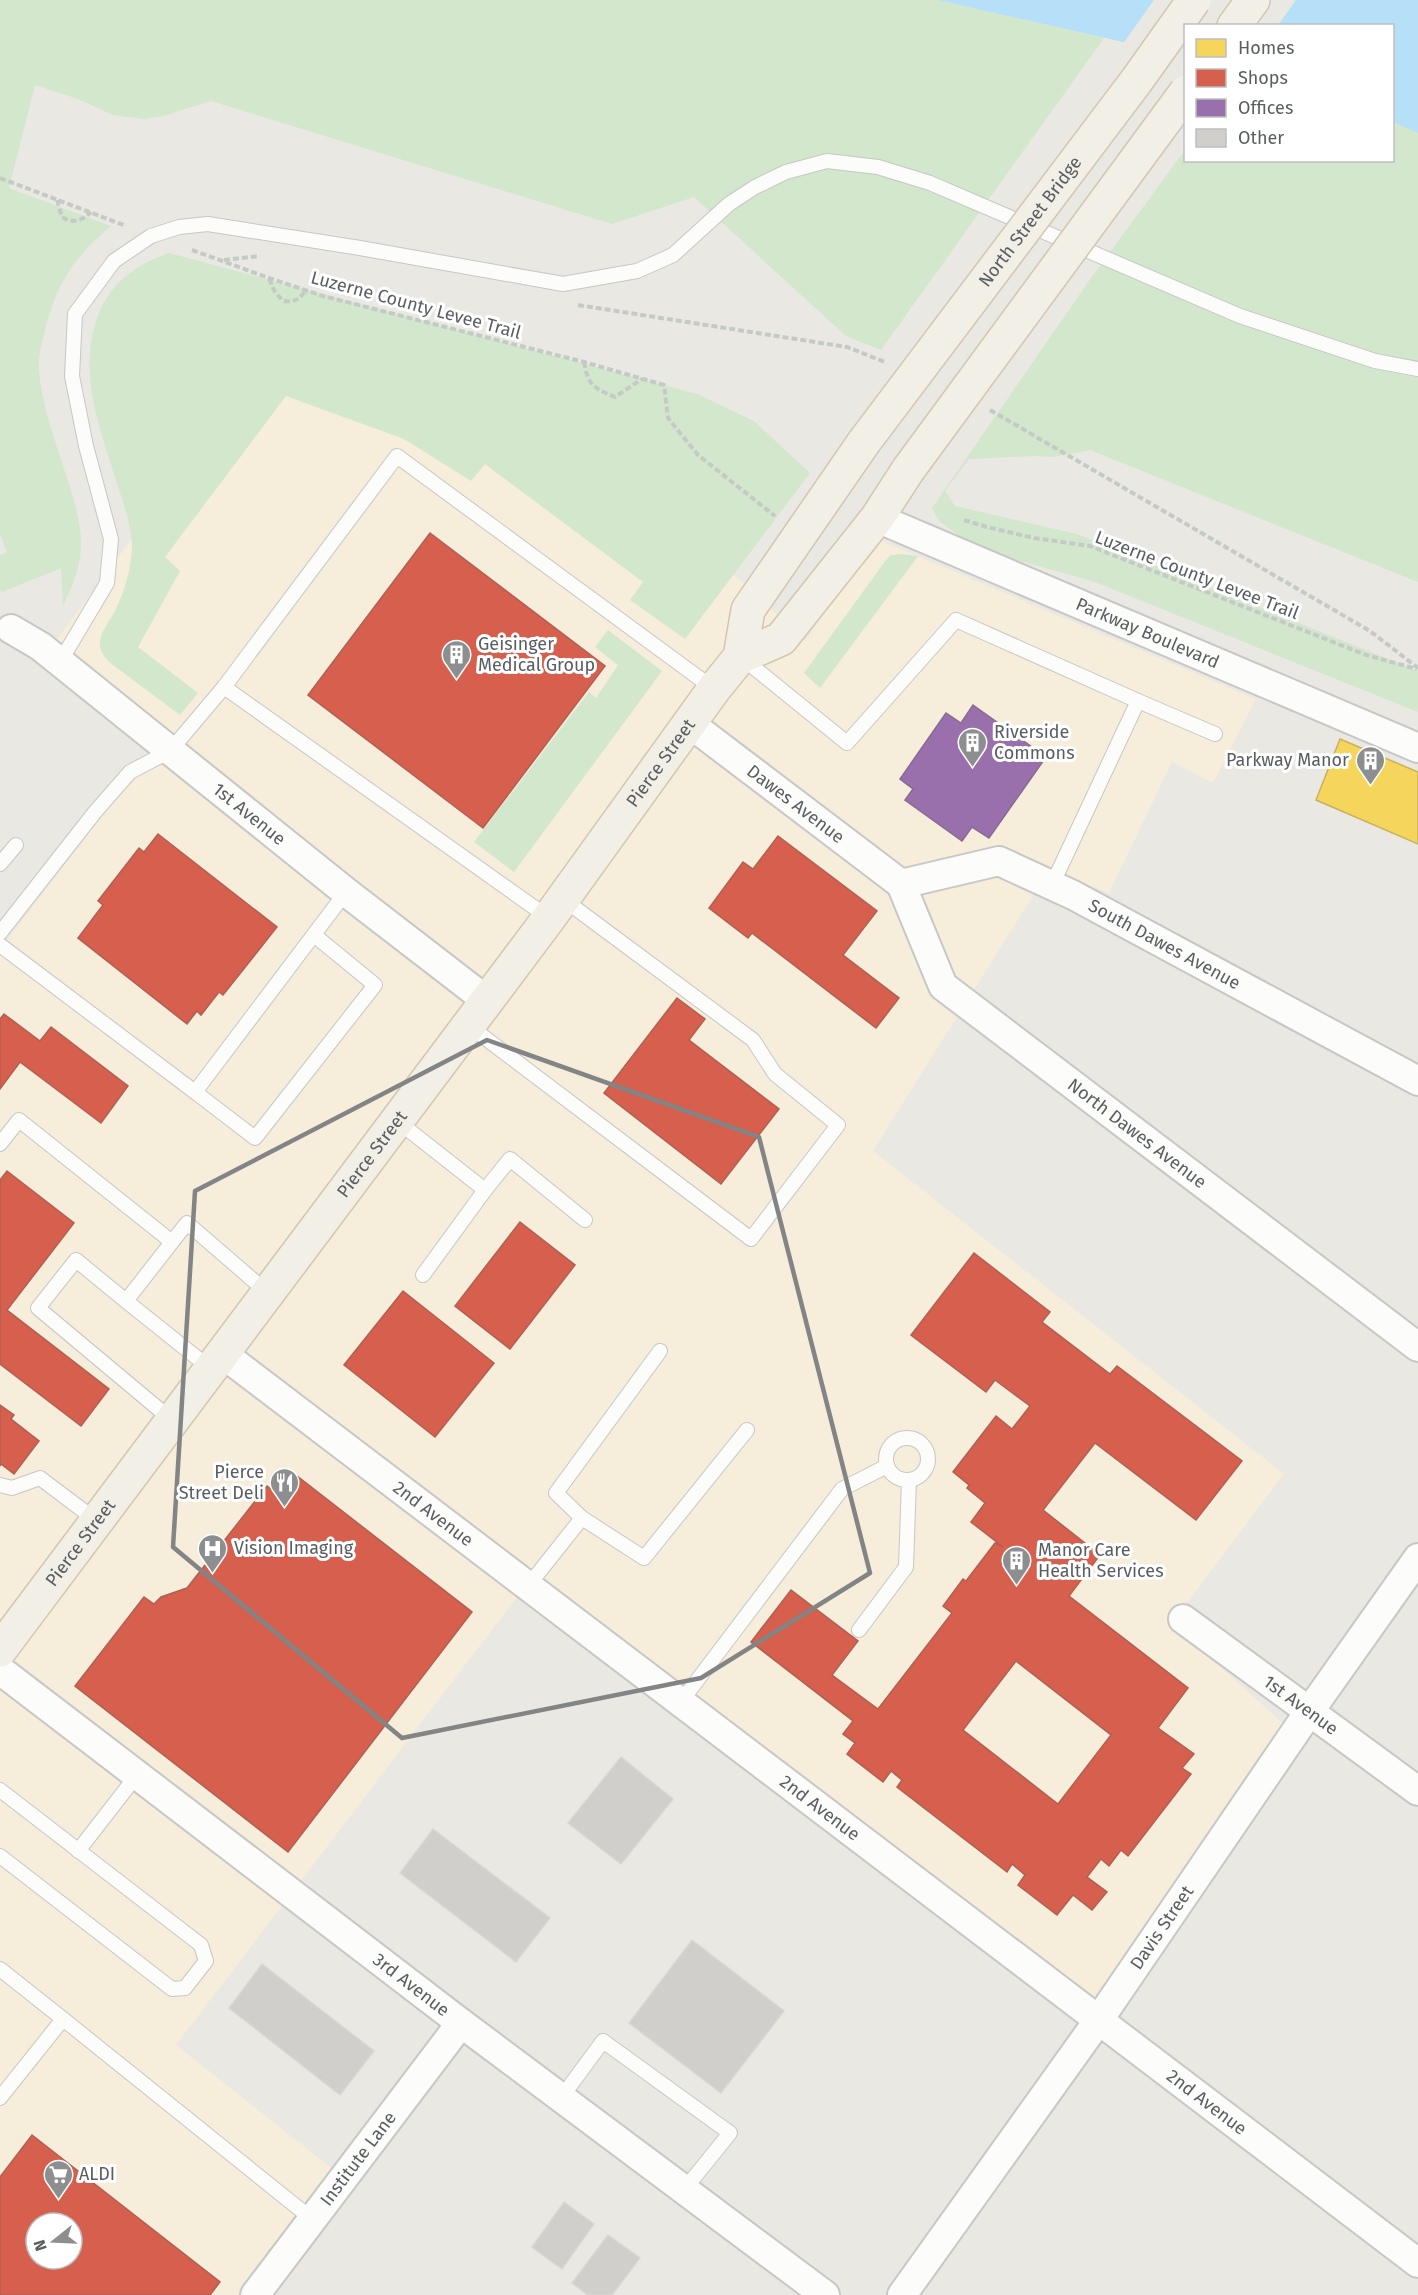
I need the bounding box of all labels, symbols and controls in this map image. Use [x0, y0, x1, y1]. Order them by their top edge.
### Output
legend [1184, 24, 1394, 162]
text: Homes [1238, 37, 1294, 59]
text: Shops [1238, 67, 1288, 89]
text: Offices [1238, 97, 1293, 119]
text: Other [1238, 127, 1284, 149]
street label: North Street Bridge [974, 152, 1087, 291]
street label: Luzerne County Levee Trail [308, 266, 524, 344]
street label: Luzerne County Levee Trail [1092, 526, 1302, 624]
street label: Parkway Boulevard [1073, 593, 1223, 673]
place label: Geisinger Medical Group [478, 633, 595, 676]
building icon: Geisinger Medical Group [441, 638, 473, 680]
street label: Pierce Street [621, 714, 700, 811]
place label: Riverside Commons [994, 721, 1075, 764]
building icon: Riverside Commons [957, 726, 989, 768]
building icon: Parkway Manor [1354, 744, 1386, 786]
place label: Parkway Manor [1226, 749, 1349, 771]
street label: Dawes Avenue [743, 760, 849, 848]
street label: 1st Avenue [208, 778, 290, 850]
street label: South Dawes Avenue [1085, 894, 1244, 994]
street label: North Dawes Avenue [1063, 1074, 1211, 1193]
street label: Pierce Street [332, 1106, 412, 1202]
place label: Pierce Street Deli [179, 1461, 264, 1504]
restaurant icon: Pierce Street Deli [269, 1466, 301, 1508]
street label: 2nd Avenue [389, 1476, 478, 1551]
street label: Pierce Street [41, 1494, 121, 1591]
hospital icon: Vision Imaging [197, 1532, 229, 1574]
place label: Vision Imaging [234, 1537, 354, 1559]
place label: Manor Care Health Services [1038, 1539, 1164, 1582]
building icon: Manor Care Health Services [1001, 1544, 1033, 1586]
street label: 1st Avenue [1259, 1671, 1343, 1740]
street label: 2nd Avenue [776, 1771, 864, 1846]
street label: Davis Street [1125, 1881, 1198, 1974]
street label: 3rd Avenue [369, 1949, 454, 2021]
street label: 2nd Avenue [1162, 2065, 1251, 2140]
street label: Institute Lane [315, 2107, 401, 2210]
supermarket icon: ALDI [42, 2158, 74, 2200]
place label: ALDI [79, 2163, 115, 2185]
north arrow [24, 2211, 84, 2271]
text: N [30, 2238, 51, 2253]

